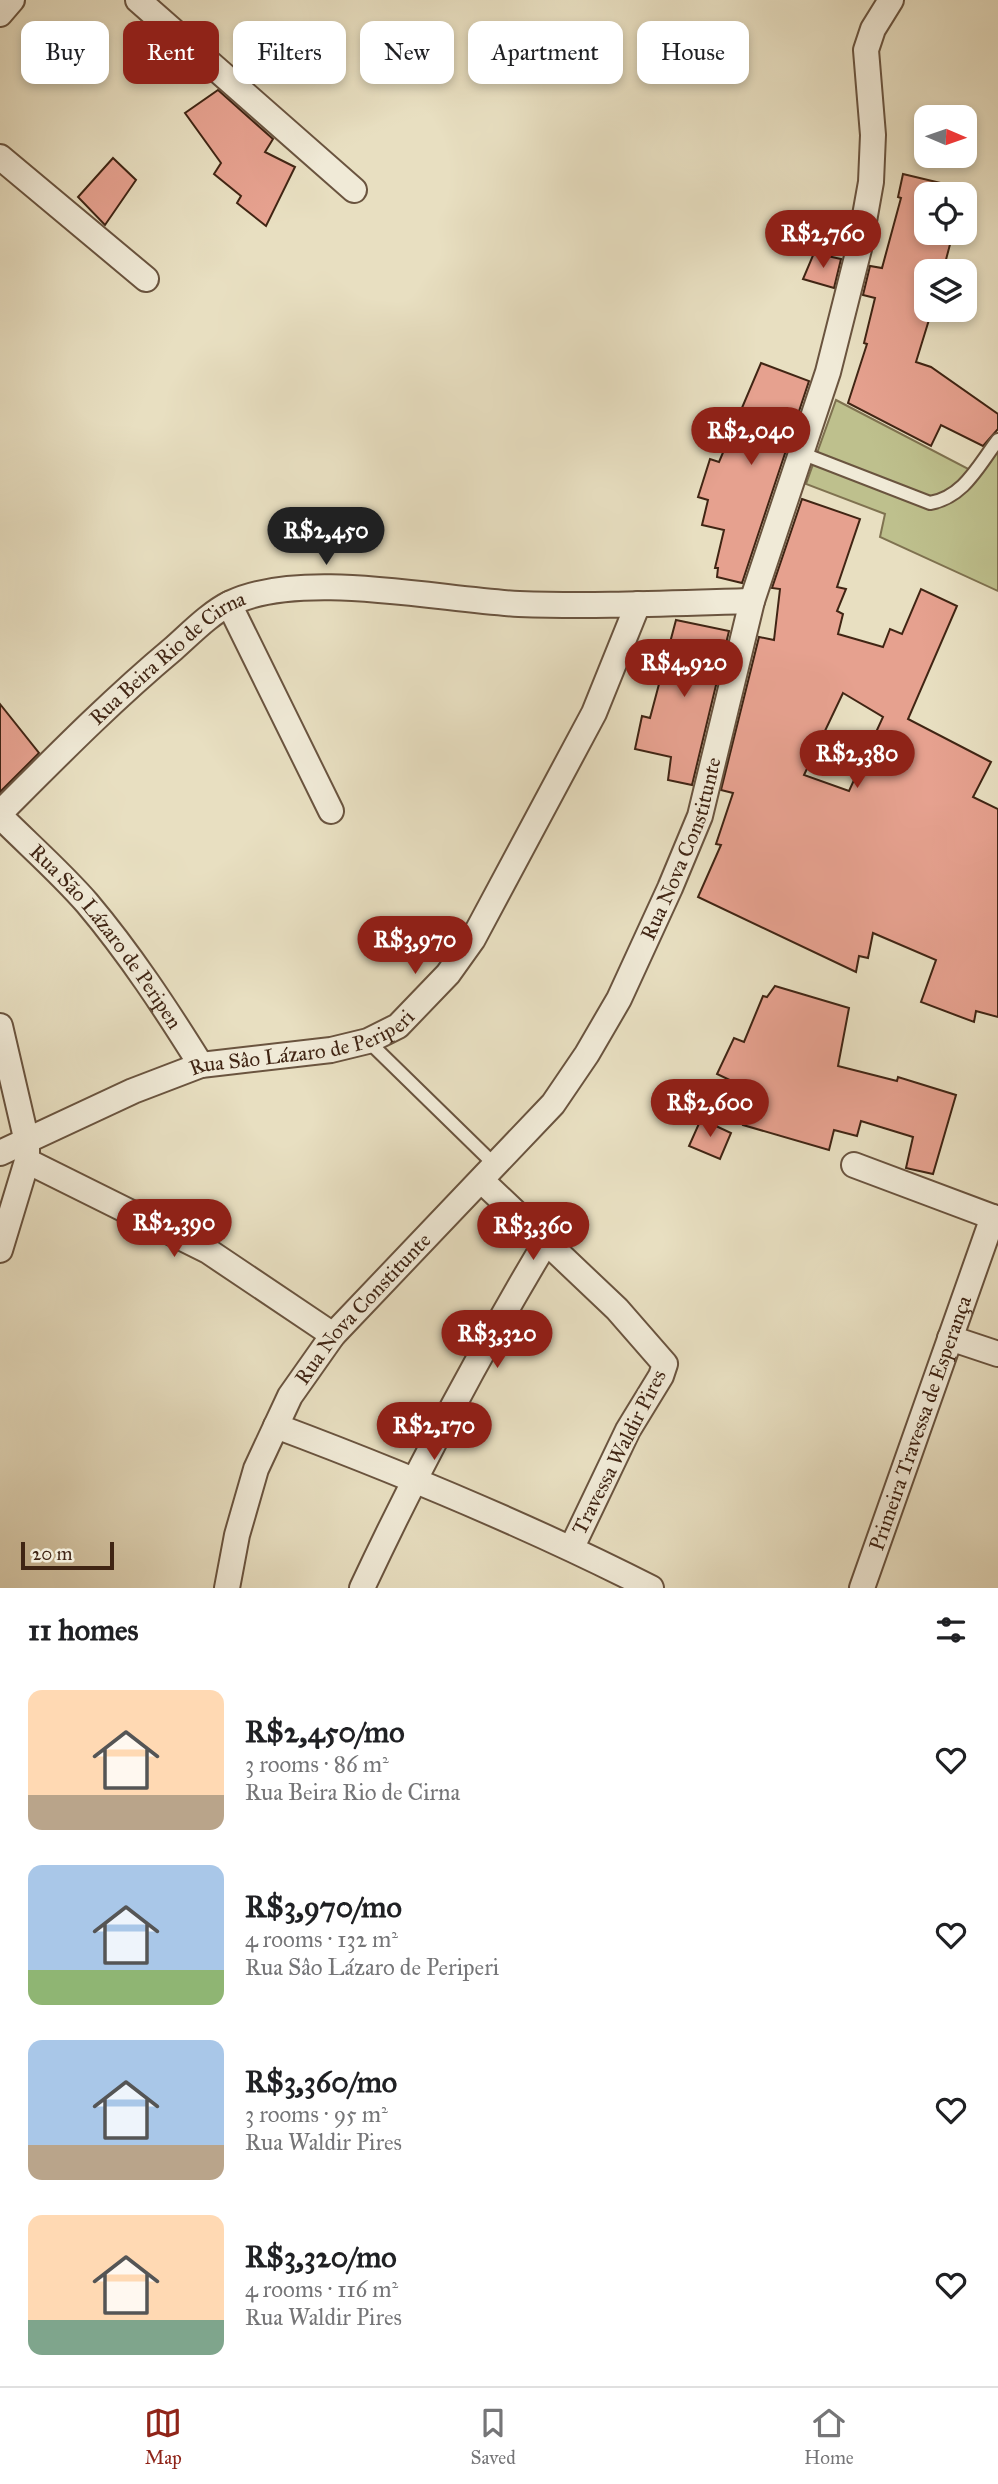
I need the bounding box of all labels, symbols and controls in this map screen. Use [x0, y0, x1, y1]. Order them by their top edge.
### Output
chip: Buy [21, 21, 109, 84]
chip: Rent [123, 21, 219, 84]
chip: Filters [233, 21, 346, 84]
chip: New [360, 21, 454, 84]
chip: Apartment [468, 21, 623, 84]
chip: House [637, 21, 749, 84]
north arrow [914, 105, 976, 168]
map controls [914, 105, 977, 322]
button: locate [914, 182, 977, 245]
pin: R$2,760 [758, 210, 888, 270]
text: R$2,760 [781, 219, 865, 247]
button: layers [914, 259, 977, 322]
pin: R$2,040 [686, 407, 816, 467]
text: R$2,040 [707, 416, 795, 444]
pin: R$2,450 [261, 508, 391, 567]
text: R$2,450 [283, 516, 369, 544]
street label: Rua Beira Rio de Cirna [84, 585, 249, 731]
pin: R$4,920 [619, 640, 749, 699]
text: R$4,920 [641, 648, 727, 676]
pin: R$2,380 [792, 730, 922, 790]
text: R$2,380 [816, 739, 898, 767]
street label: Rua Nova Constitunte [635, 754, 727, 944]
street label: Rua São Lázaro de Peripen [24, 839, 188, 1034]
pin: R$3,970 [350, 916, 480, 976]
text: R$3,970 [373, 925, 457, 953]
street label: Rua Sâo Lázaro de Periperi [185, 1004, 420, 1081]
pin: R$2,600 [645, 1080, 775, 1139]
text: R$2,600 [667, 1088, 753, 1116]
pin: R$2,390 [109, 1200, 239, 1259]
pin: R$3,360 [468, 1202, 598, 1262]
text: R$2,390 [133, 1208, 215, 1236]
text: R$3,360 [493, 1211, 573, 1239]
street label: Rua Nova Constitunte [289, 1227, 437, 1390]
street label: Primeira Travessa de Esperança [863, 1292, 977, 1554]
pin: R$3,320 [432, 1310, 562, 1370]
text: R$3,320 [457, 1319, 537, 1347]
street label: Travessa Waldir Pires [566, 1365, 672, 1539]
pin: R$2,170 [369, 1402, 499, 1462]
text: R$2,170 [393, 1411, 475, 1439]
scale bar [21, 1539, 114, 1571]
text: 20 m [32, 1542, 73, 1565]
icon: filters [932, 1611, 970, 1649]
text: 11 homes [28, 1612, 139, 1648]
text: R$2,450/mo [245, 1714, 405, 1750]
icon: home [84, 1718, 168, 1802]
icon: heart [932, 1741, 970, 1779]
text: 3 rooms · 86 m² [245, 1750, 389, 1778]
text: Rua Beira Rio de Cirna [245, 1778, 460, 1806]
text: R$3,970/mo [245, 1889, 402, 1925]
icon: home [84, 1893, 168, 1977]
icon: heart [932, 1916, 970, 1954]
text: 4 rooms · 132 m² [245, 1925, 398, 1953]
text: Rua Sâo Lázaro de Periperi [245, 1953, 499, 1981]
text: R$3,360/mo [245, 2064, 397, 2100]
icon: home [84, 2068, 168, 2152]
icon: heart [932, 2091, 970, 2129]
text: 3 rooms · 95 m² [245, 2100, 388, 2128]
text: Rua Waldir Pires [245, 2128, 402, 2156]
text: R$3,320/mo [245, 2239, 397, 2275]
icon: home [84, 2243, 168, 2327]
icon: heart [932, 2266, 970, 2304]
text: 4 rooms · 116 m² [245, 2275, 398, 2303]
text: Rua Waldir Pires [245, 2303, 402, 2331]
tab: Map [144, 2404, 182, 2469]
tab: Saved [471, 2404, 516, 2469]
tab: Home [804, 2404, 854, 2469]

